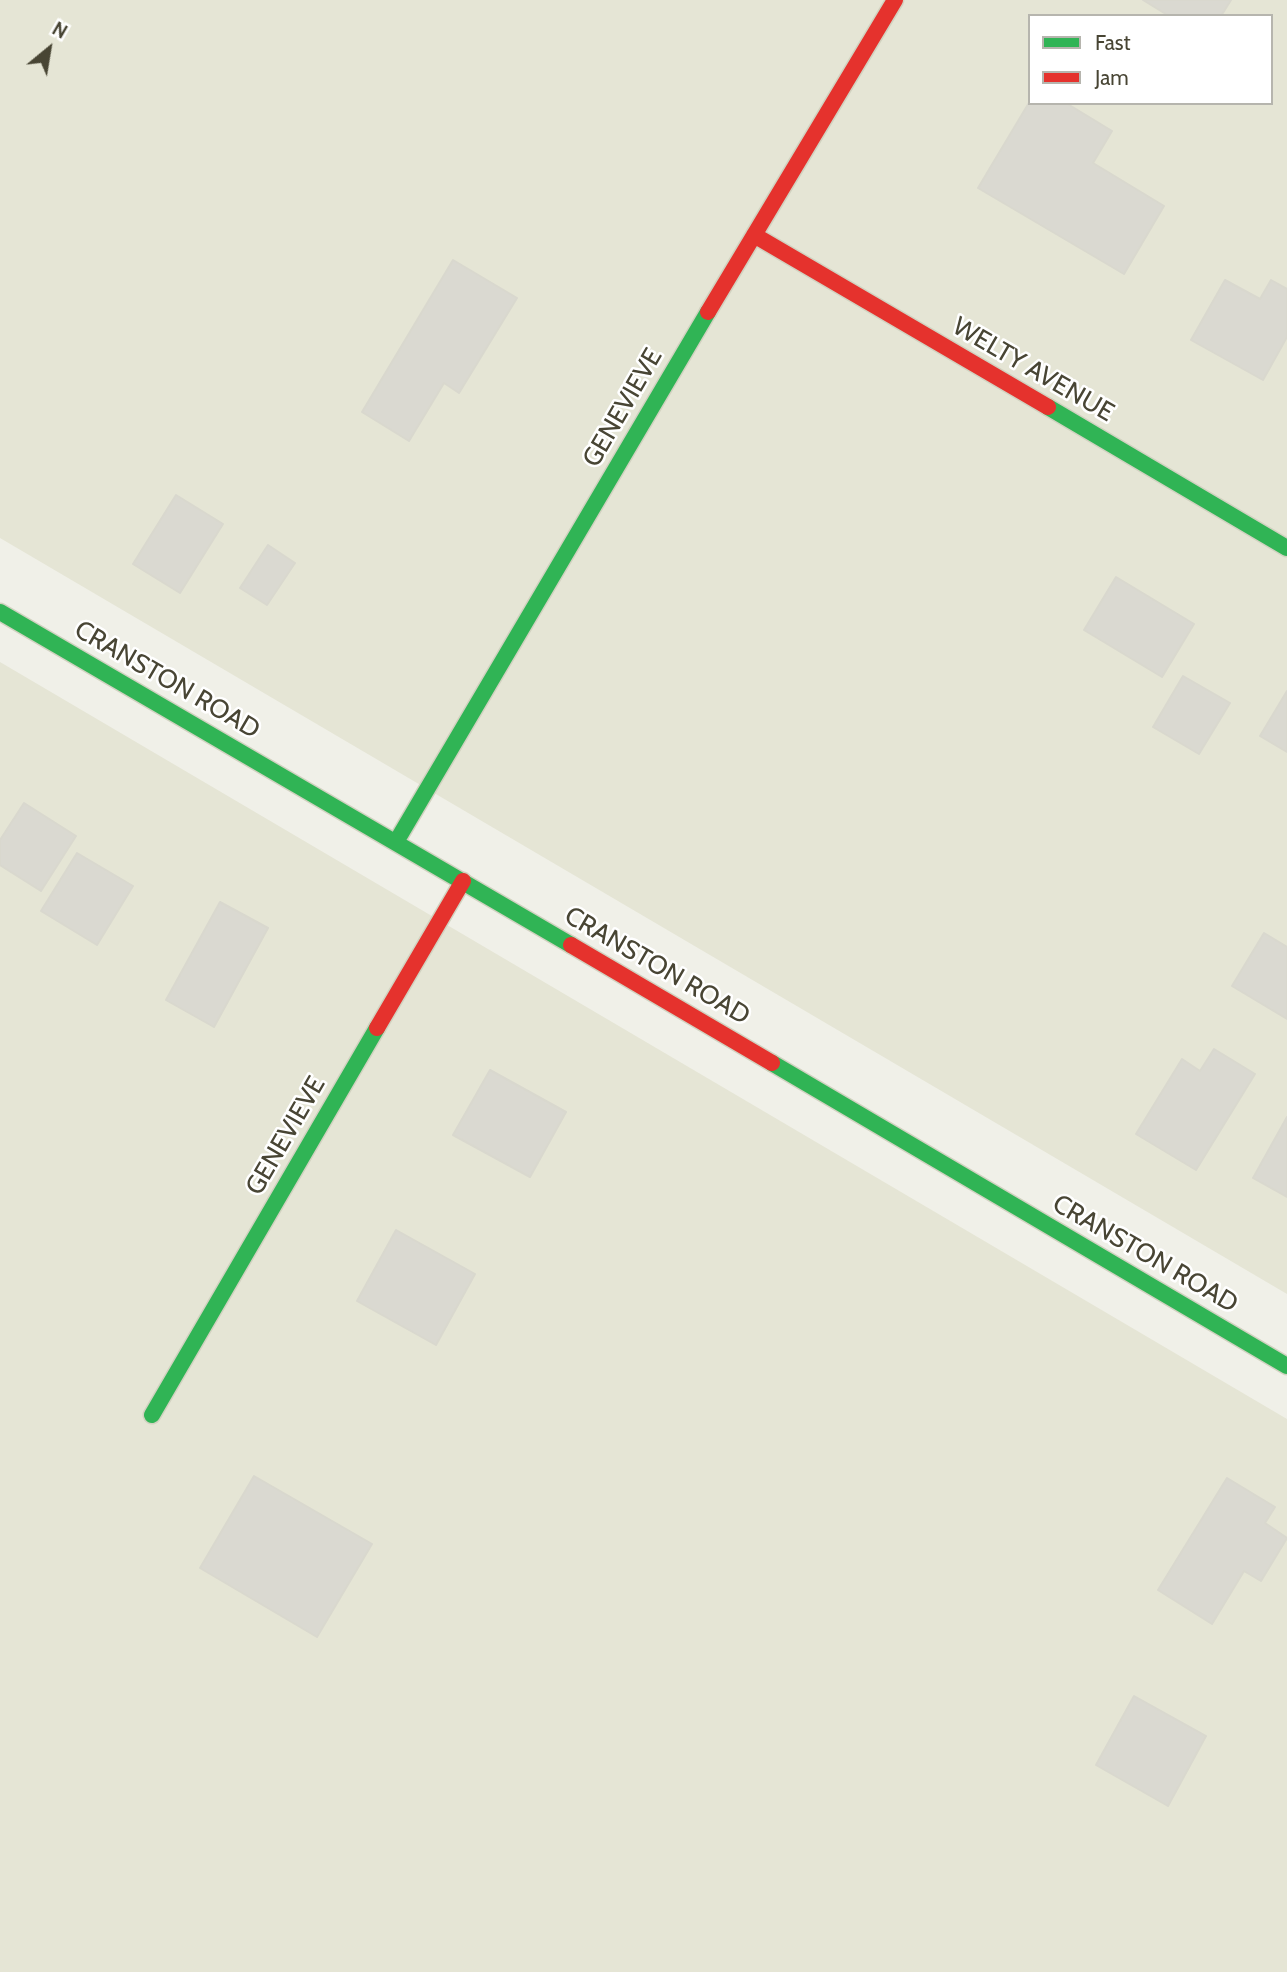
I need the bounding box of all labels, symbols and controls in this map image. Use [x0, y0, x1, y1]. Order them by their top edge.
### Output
north arrow [14, 14, 84, 84]
legend [1028, 14, 1273, 105]
text: N [48, 17, 71, 44]
text: Fast [1095, 30, 1131, 55]
text: Jam [1095, 65, 1129, 90]
street label: WELTY AVENUE [947, 311, 1119, 429]
street label: GENEVIEVE [577, 343, 669, 473]
street label: CRANSTON ROAD [69, 614, 265, 746]
street label: CRANSTON ROAD [559, 900, 755, 1032]
street label: GENEVIEVE [240, 1071, 332, 1201]
street label: CRANSTON ROAD [1047, 1188, 1243, 1320]

